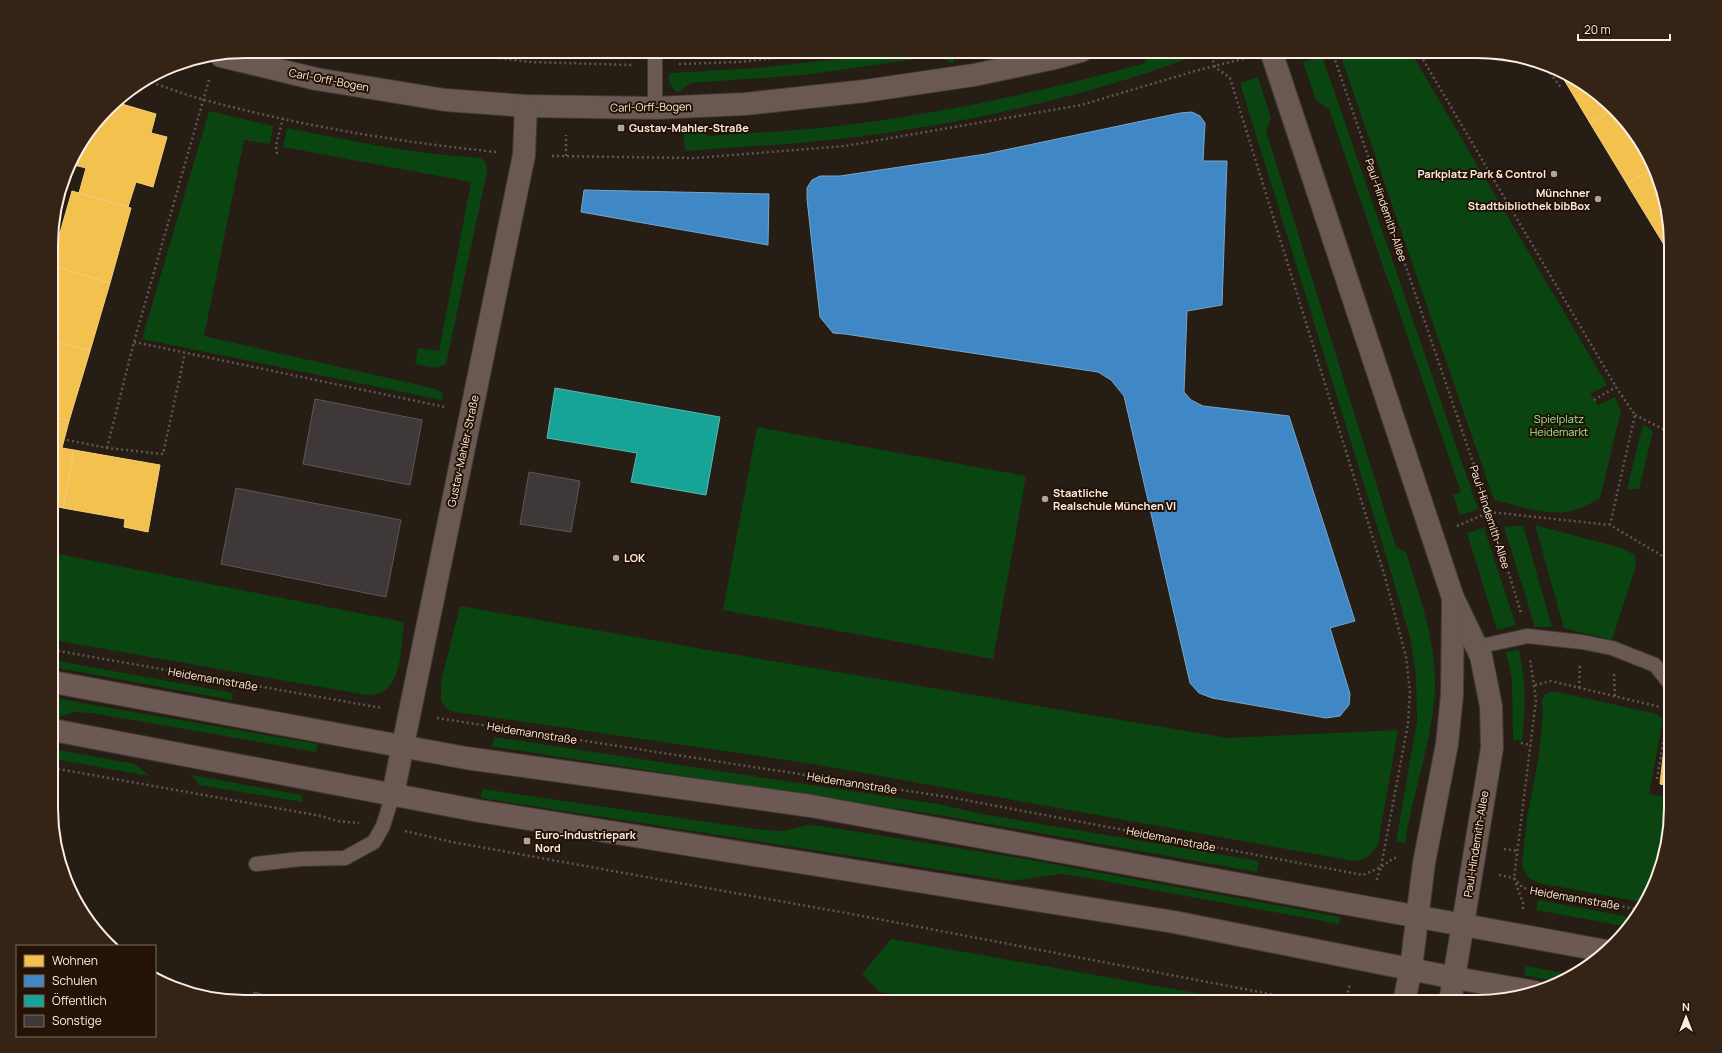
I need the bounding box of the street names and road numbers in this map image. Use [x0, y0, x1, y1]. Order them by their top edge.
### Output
street label: Carl-Orff-Bogen [288, 64, 371, 95]
street label: Carl-Orff-Bogen [610, 98, 692, 115]
street label: Paul-Hindemith-Allee [1362, 156, 1411, 264]
street label: Gustav-Mahler-Straße [443, 393, 482, 508]
street label: Paul-Hindemith-Allee [1467, 463, 1514, 571]
street label: Heidemannstraße [167, 663, 260, 694]
street label: Heidemannstraße [486, 718, 579, 747]
street label: Heidemannstraße [806, 768, 899, 797]
street label: Paul-Hindemith-Allee [1460, 789, 1491, 898]
street label: Heidemannstraße [1125, 822, 1218, 855]
street label: Heidemannstraße [1529, 882, 1622, 913]

